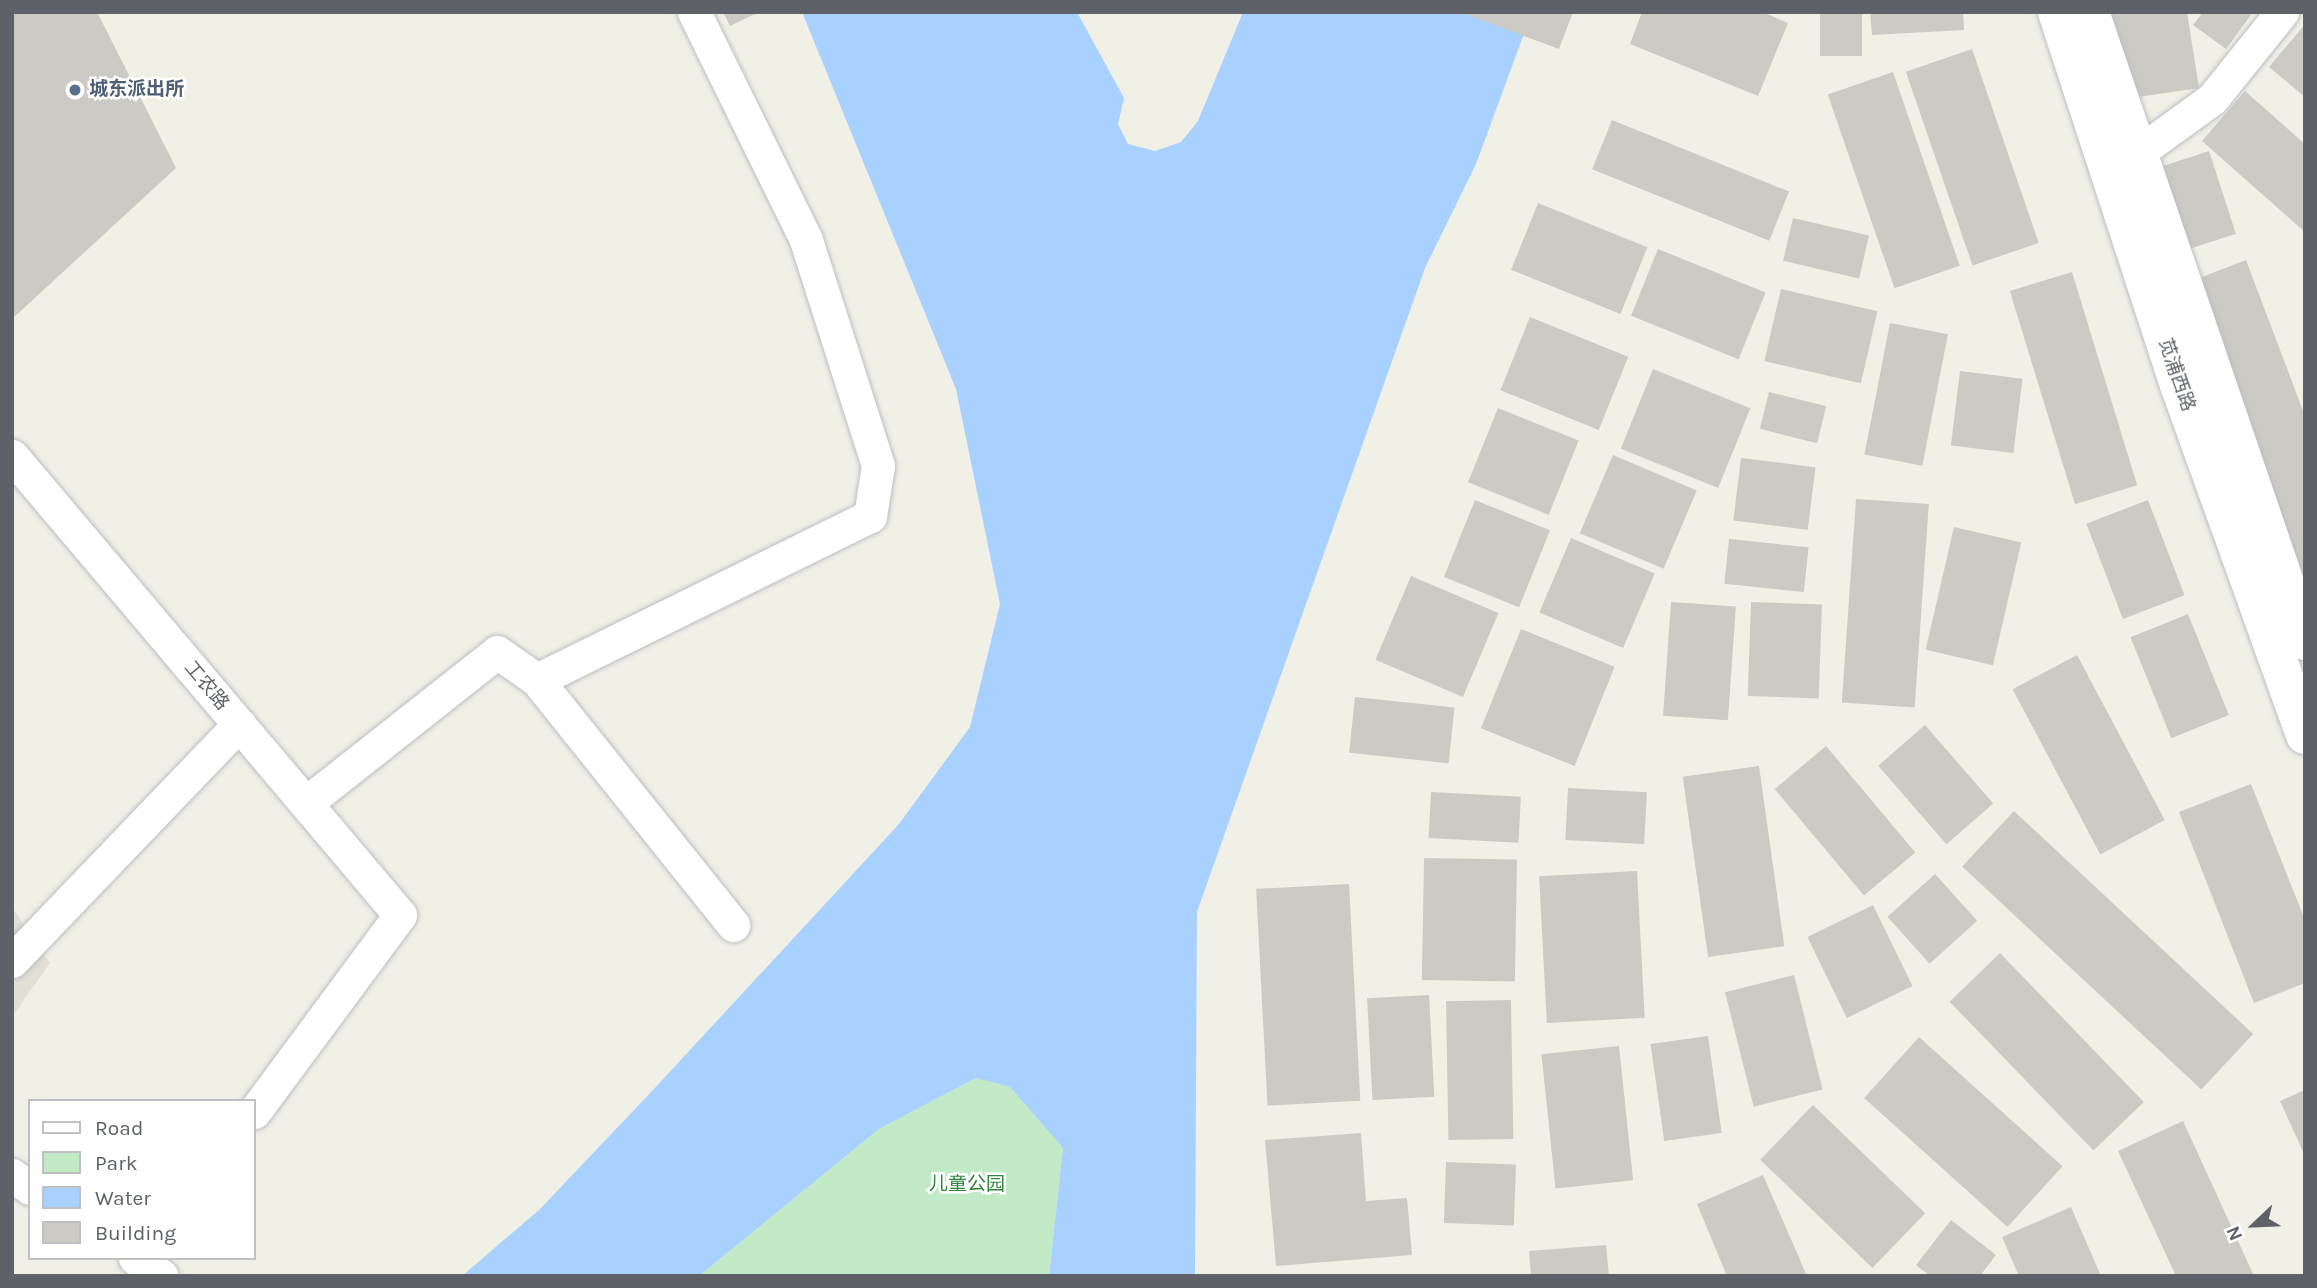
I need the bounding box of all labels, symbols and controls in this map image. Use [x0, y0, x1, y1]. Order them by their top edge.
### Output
place label: 城东派出所 [89, 79, 184, 101]
marker: 城东派出所 [67, 82, 83, 98]
street label: 苋浦西路 [2153, 335, 2199, 415]
street label: 工农路 [179, 657, 233, 715]
legend [28, 1099, 256, 1260]
text: Road [95, 1116, 143, 1140]
text: Park [95, 1151, 138, 1175]
park label: 儿童公园 [929, 1174, 1005, 1196]
text: Water [95, 1186, 151, 1210]
north arrow [2219, 1190, 2289, 1260]
text: Building [95, 1221, 176, 1245]
text: N [2222, 1223, 2247, 1244]

